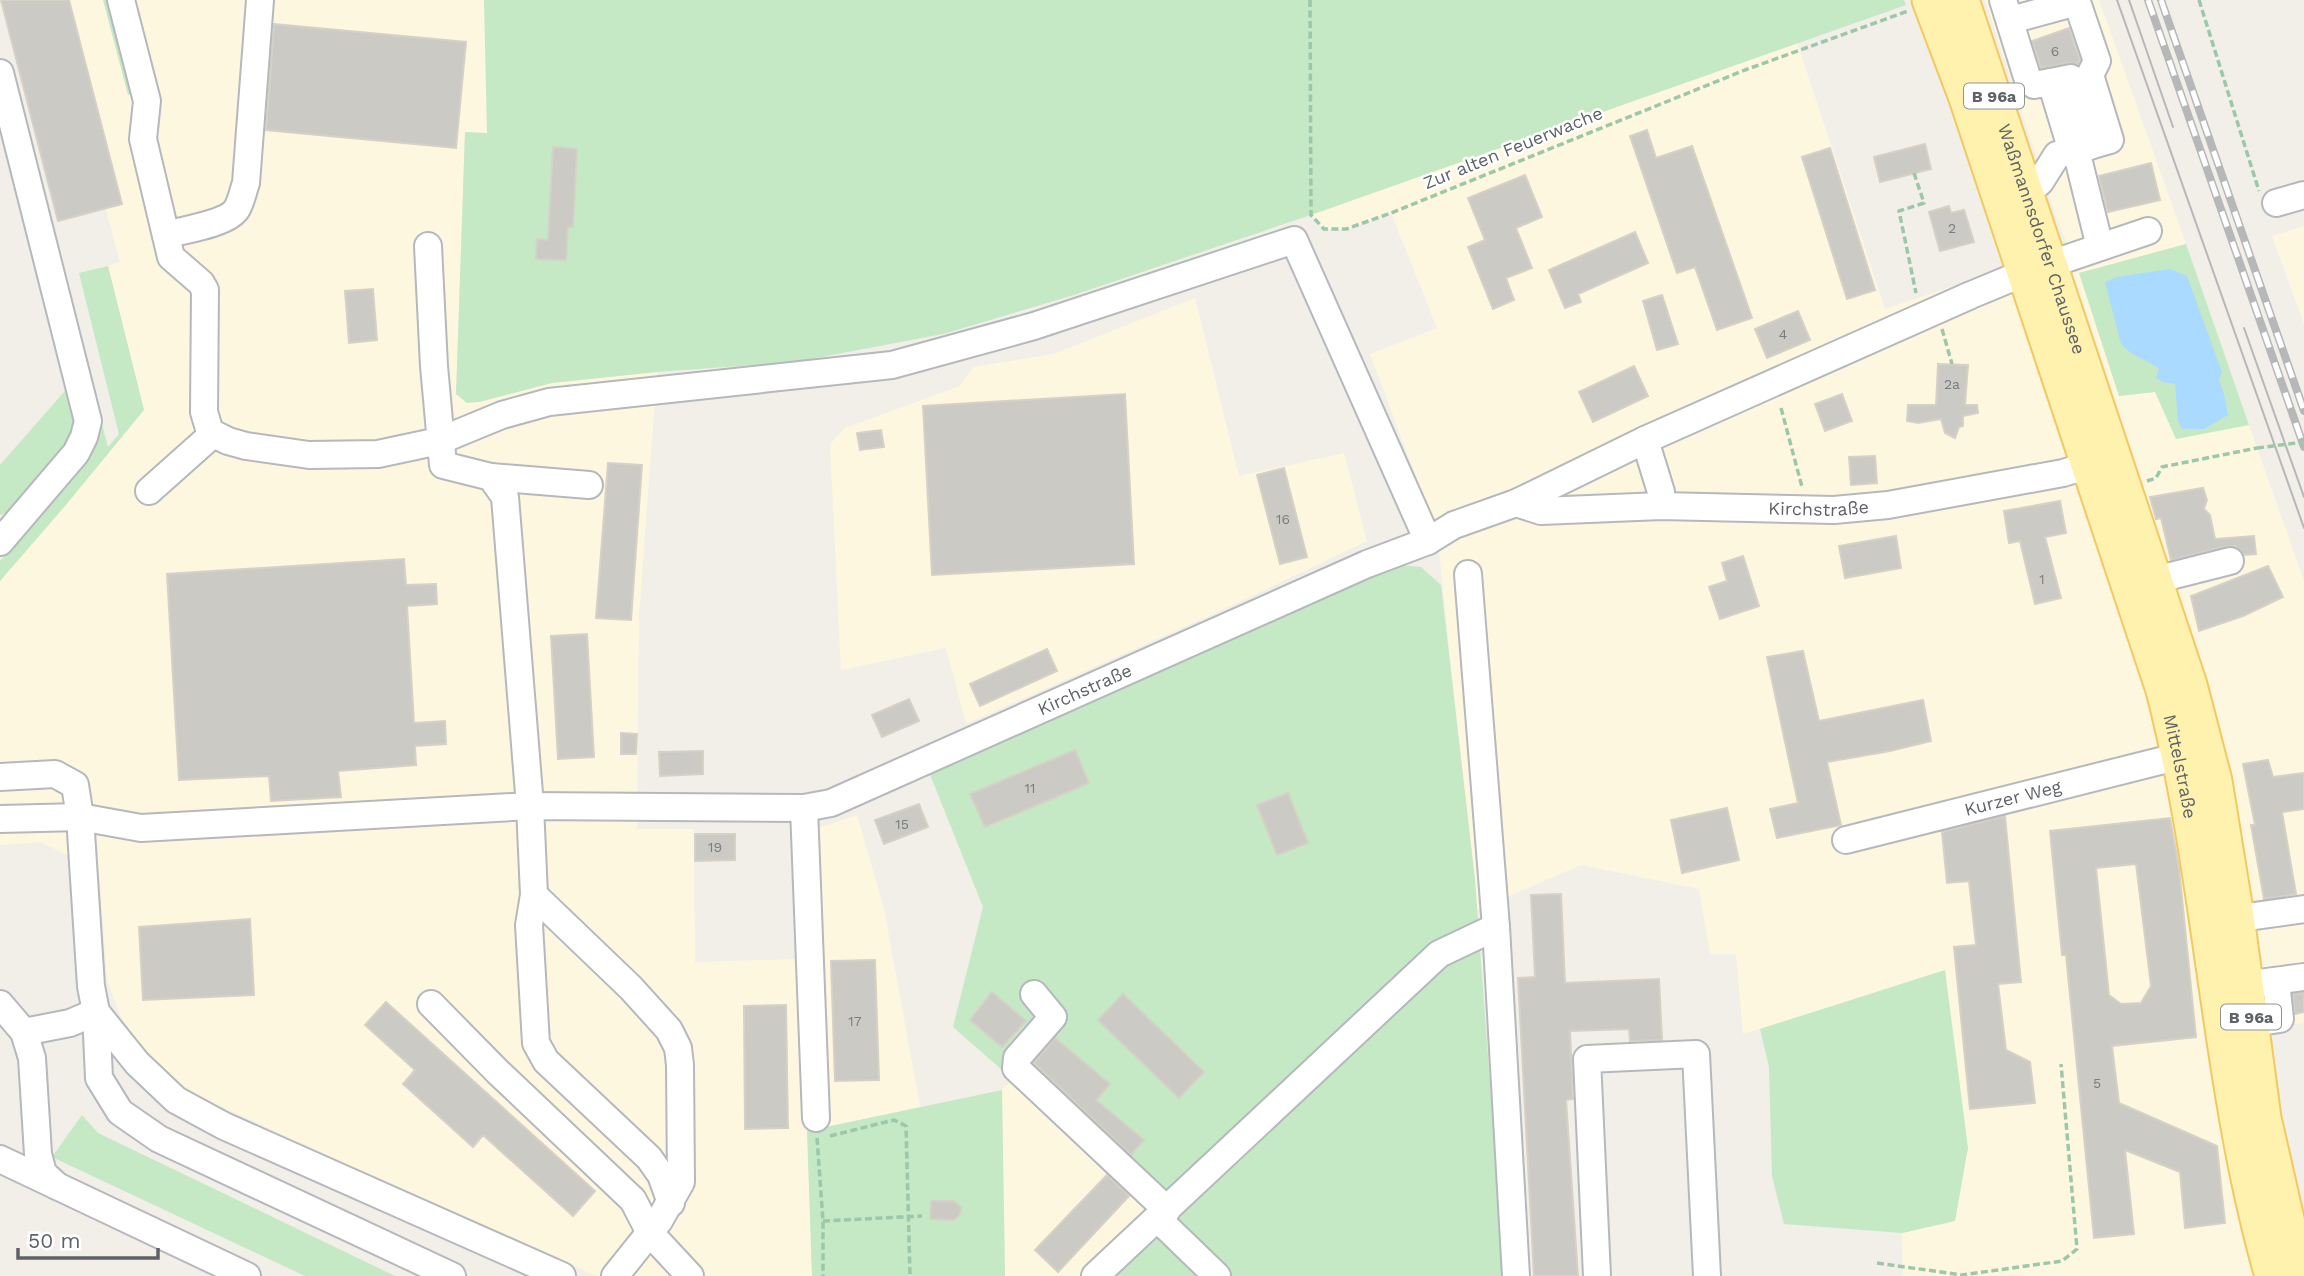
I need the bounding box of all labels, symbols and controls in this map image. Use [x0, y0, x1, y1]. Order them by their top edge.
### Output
house number: 6 [2051, 43, 2059, 59]
road number: B 96a [1964, 83, 2024, 108]
street label: Zur alten Feuerwache [1420, 102, 1606, 193]
street label: Waßmannsdorfer Chaussee [1994, 121, 2090, 357]
house number: 2 [1948, 220, 1956, 236]
house number: 4 [1779, 326, 1787, 342]
house number: 2a [1944, 376, 1960, 392]
street label: Kirchstraße [1768, 496, 1870, 520]
house number: 16 [1276, 511, 1290, 527]
house number: 1 [2039, 571, 2045, 587]
street label: Kirchstraße [1034, 659, 1135, 719]
street label: Mittelstraße [2159, 712, 2201, 820]
street label: Kurzer Weg [1962, 775, 2064, 820]
house number: 11 [1025, 780, 1035, 796]
house number: 15 [895, 816, 909, 832]
house number: 19 [708, 839, 722, 855]
road number: B 96a [2221, 1004, 2281, 1030]
house number: 17 [848, 1013, 862, 1029]
house number: 5 [2093, 1075, 2101, 1091]
scale bar [18, 1216, 158, 1260]
text: 50 m [28, 1228, 80, 1253]

